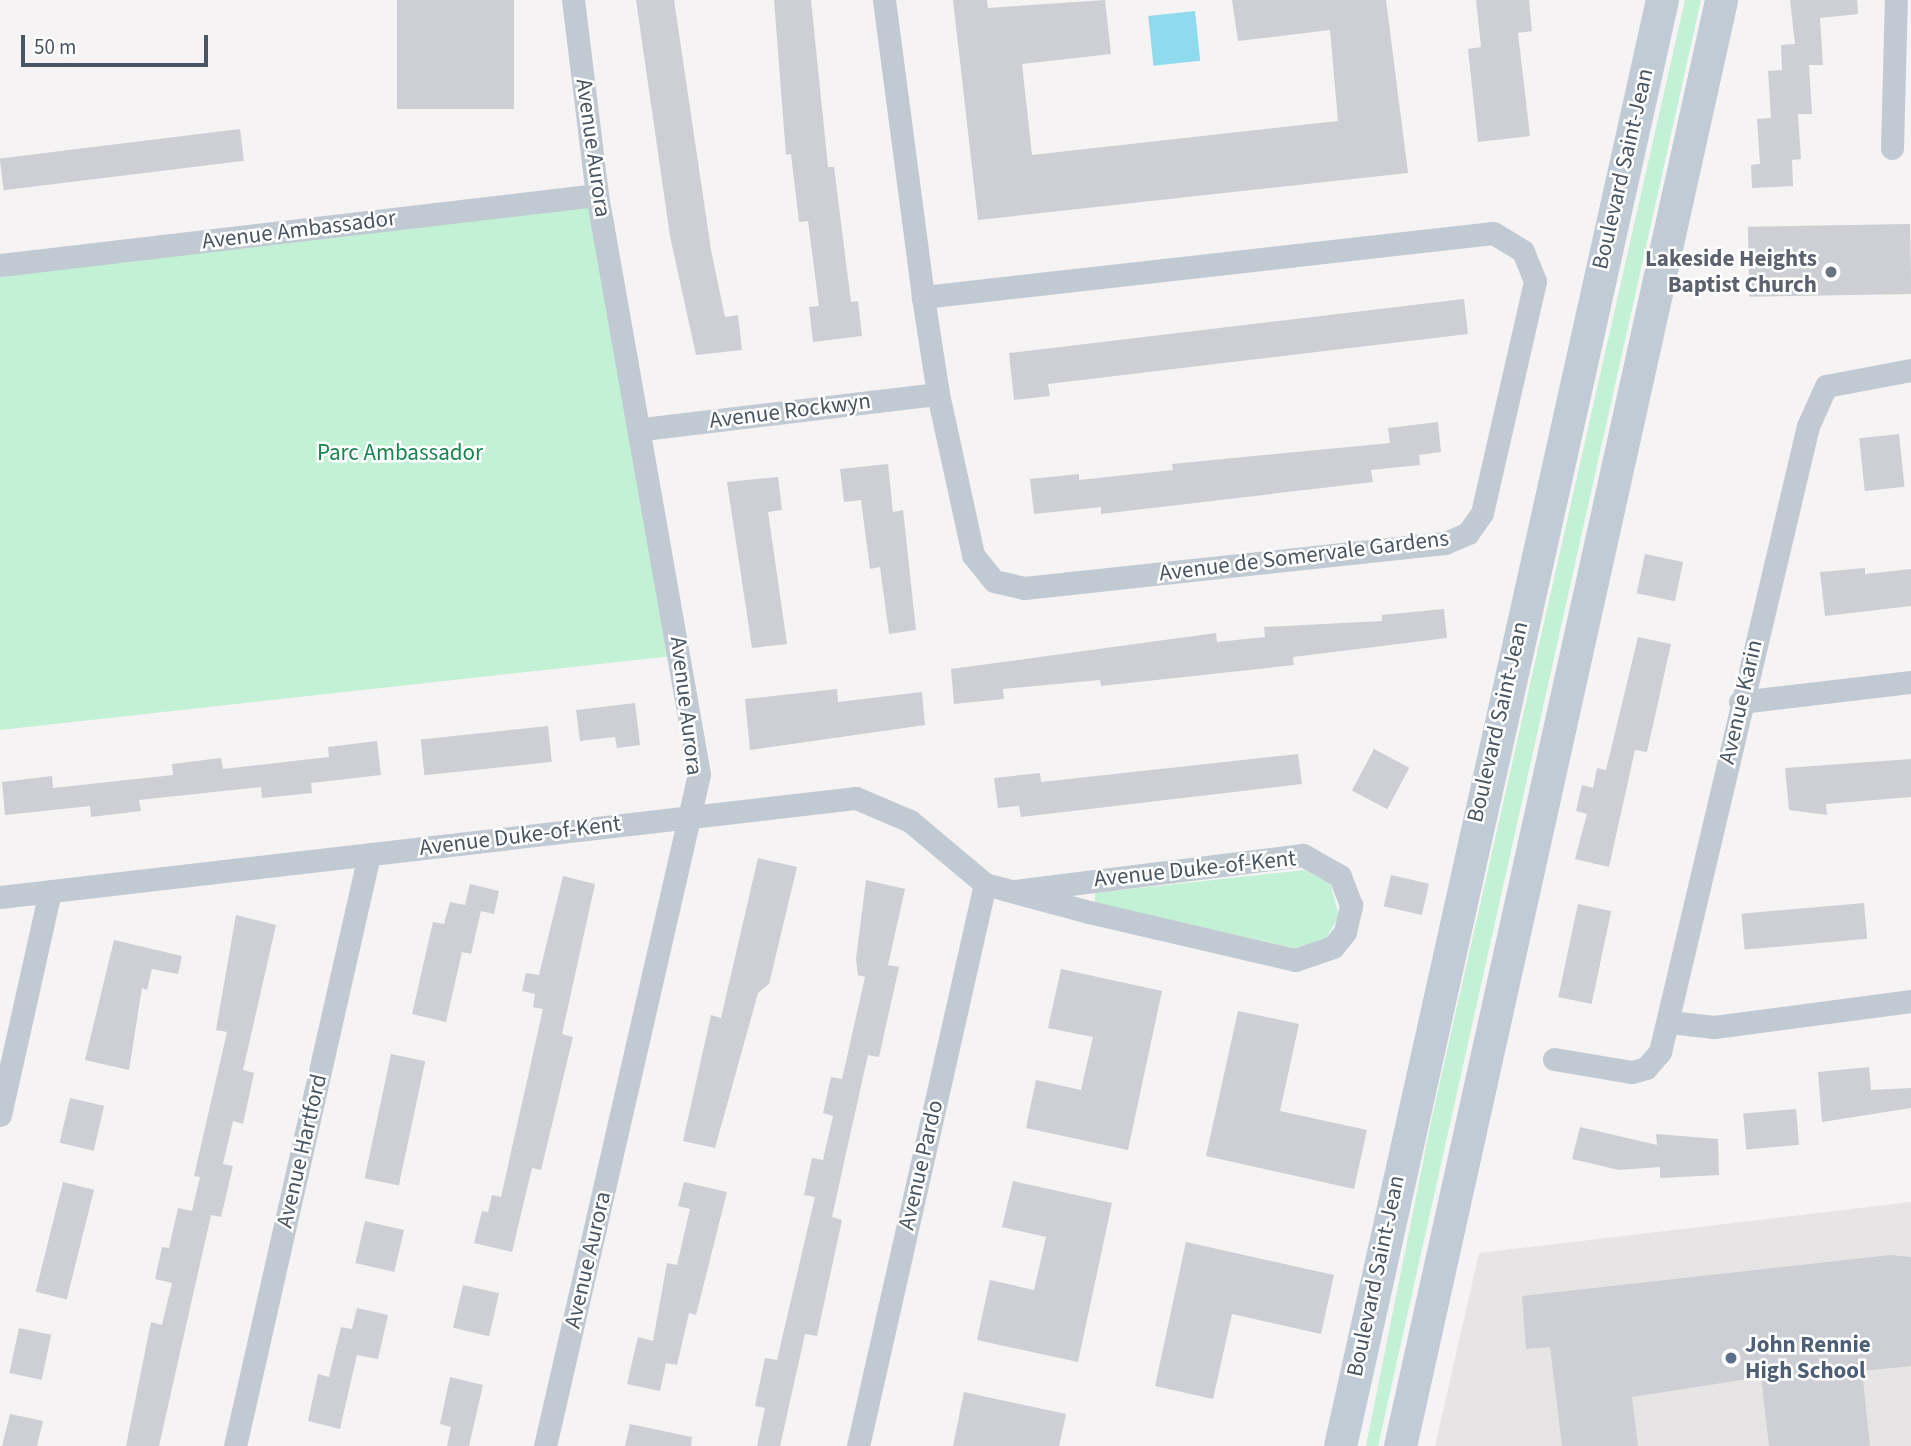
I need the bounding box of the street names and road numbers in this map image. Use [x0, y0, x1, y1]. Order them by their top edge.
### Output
street label: Boulevard Saint-Jean [1586, 66, 1660, 272]
street label: Avenue Aurora [570, 77, 616, 219]
street label: Avenue Ambassador [200, 204, 398, 256]
street label: Avenue Rockwyn [708, 387, 872, 435]
street label: Avenue de Somervale Gardens [1158, 525, 1450, 587]
street label: Boulevard Saint-Jean [1461, 619, 1535, 825]
street label: Avenue Aurora [664, 635, 708, 777]
street label: Avenue Karin [1713, 637, 1769, 767]
street label: Avenue Duke-of-Kent [418, 810, 622, 862]
street label: Avenue Duke-of-Kent [1093, 845, 1297, 893]
street label: Avenue Hartford [271, 1071, 333, 1231]
street label: Avenue Pardo [893, 1098, 949, 1232]
street label: Boulevard Saint-Jean [1341, 1173, 1411, 1379]
street label: Avenue Aurora [559, 1189, 617, 1331]

